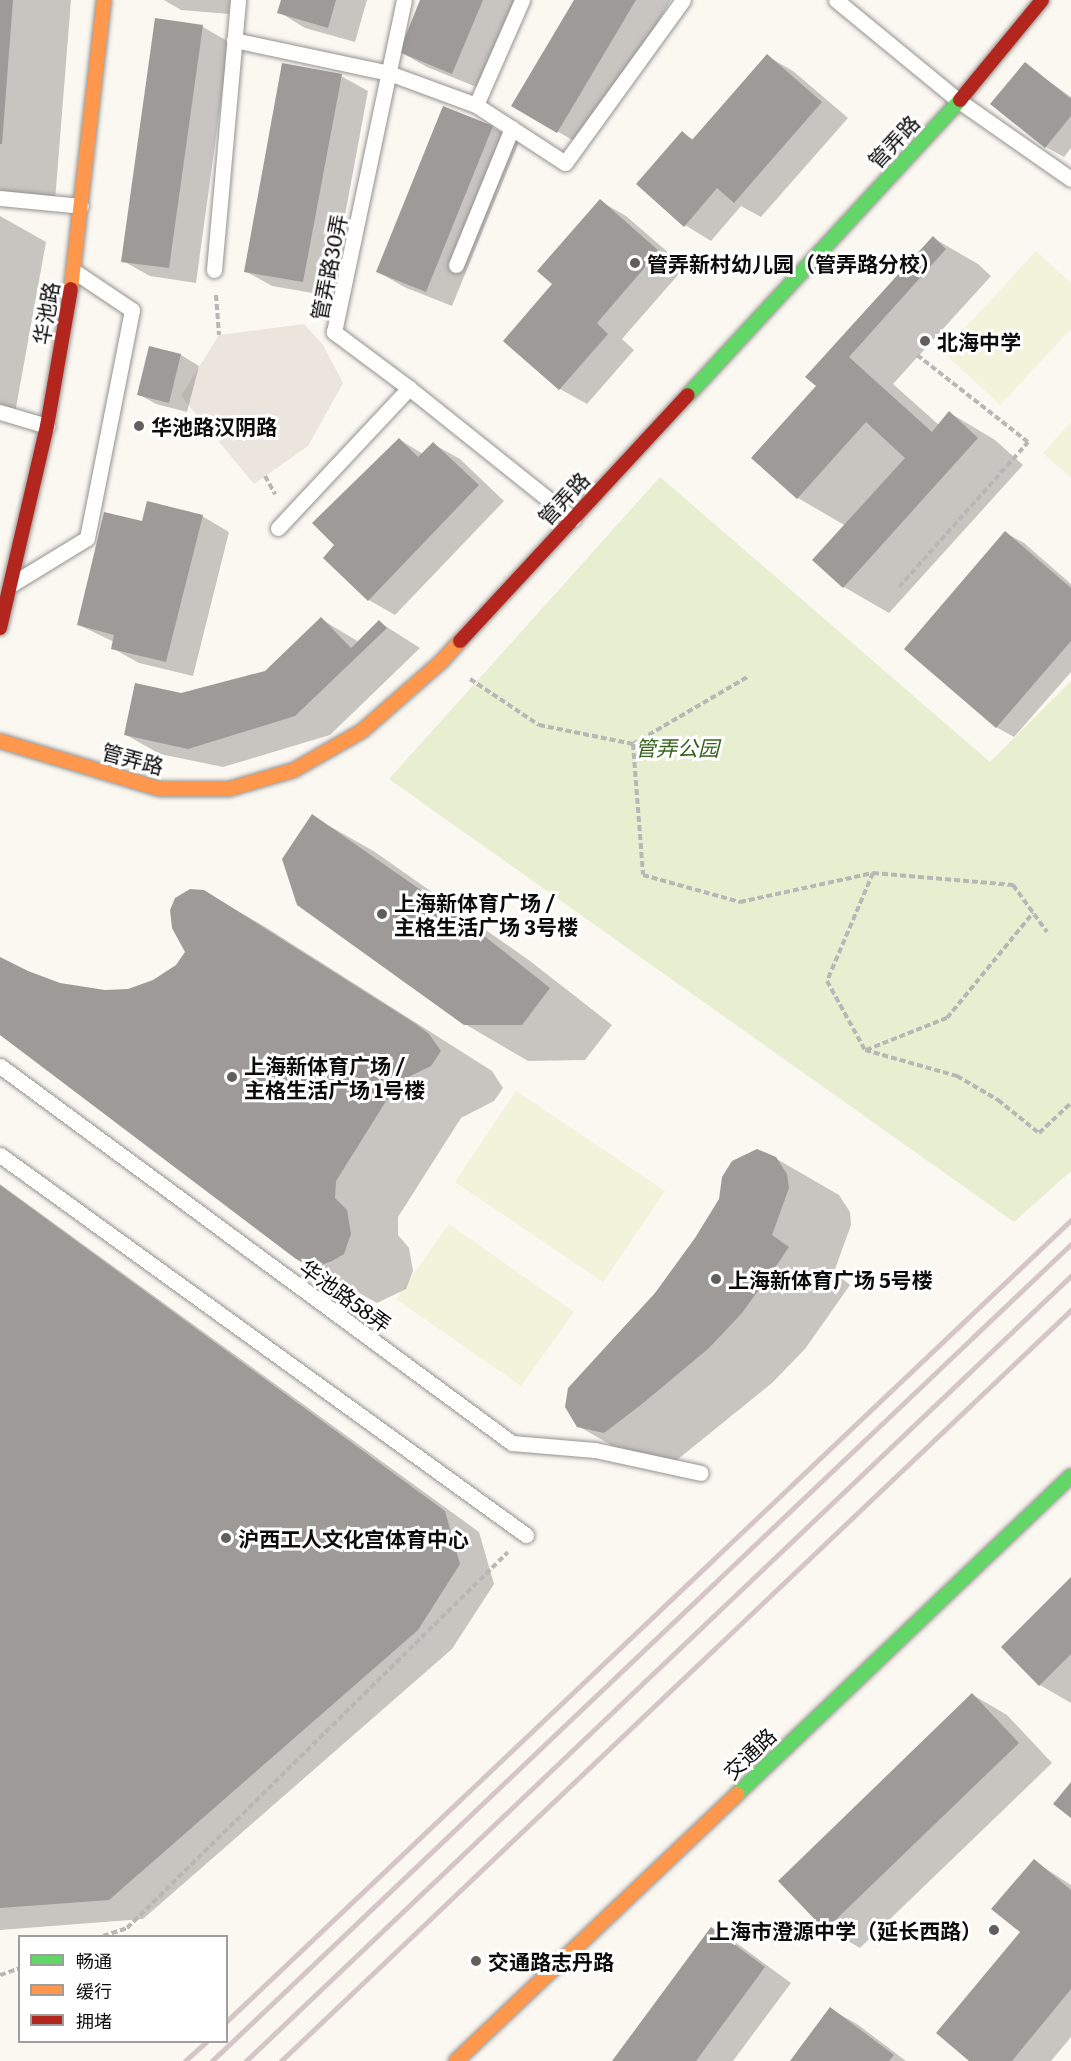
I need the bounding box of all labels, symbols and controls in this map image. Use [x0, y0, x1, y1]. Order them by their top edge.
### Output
street label: 管弄路 [862, 109, 924, 173]
street label: 管弄路30弄 [305, 212, 351, 322]
place label: 管弄新村幼儿园（管弄路分校） [647, 250, 941, 276]
marker: 管弄新村幼儿园（管弄路分校） [628, 256, 642, 270]
street label: 华池路 [27, 280, 63, 346]
place label: 北海中学 [937, 328, 1021, 354]
marker: 北海中学 [918, 334, 932, 348]
place label: 华池路汉阴路 [151, 413, 277, 439]
marker: 华池路汉阴路 [132, 419, 146, 433]
street label: 管弄路 [532, 466, 594, 530]
park label: 管弄公园 [635, 734, 719, 760]
street label: 管弄路 [99, 738, 167, 778]
place label: 上海新体育广场 / 主格生活广场 3号楼 [394, 889, 578, 939]
marker: 上海新体育广场 / 主格生活广场 3号楼 [375, 907, 389, 921]
place label: 上海新体育广场 / 主格生活广场 1号楼 [244, 1052, 425, 1102]
marker: 上海新体育广场 / 主格生活广场 1号楼 [225, 1070, 239, 1084]
street label: 华池路58弄 [296, 1254, 396, 1336]
place label: 上海新体育广场 5号楼 [728, 1266, 933, 1292]
marker: 上海新体育广场 5号楼 [709, 1272, 723, 1286]
place label: 沪西工人文化宫体育中心 [238, 1525, 469, 1551]
marker: 沪西工人文化宫体育中心 [219, 1531, 233, 1545]
street label: 交通路 [718, 1722, 780, 1784]
place label: 上海市澄源中学（延长西路） [709, 1917, 982, 1943]
marker: 上海市澄源中学（延长西路） [987, 1923, 1001, 1937]
legend [18, 1935, 228, 2043]
text: 畅通 [76, 1947, 112, 1974]
place label: 交通路志丹路 [488, 1948, 614, 1974]
marker: 交通路志丹路 [469, 1954, 483, 1968]
text: 缓行 [76, 1977, 112, 2004]
text: 拥堵 [76, 2007, 112, 2034]

